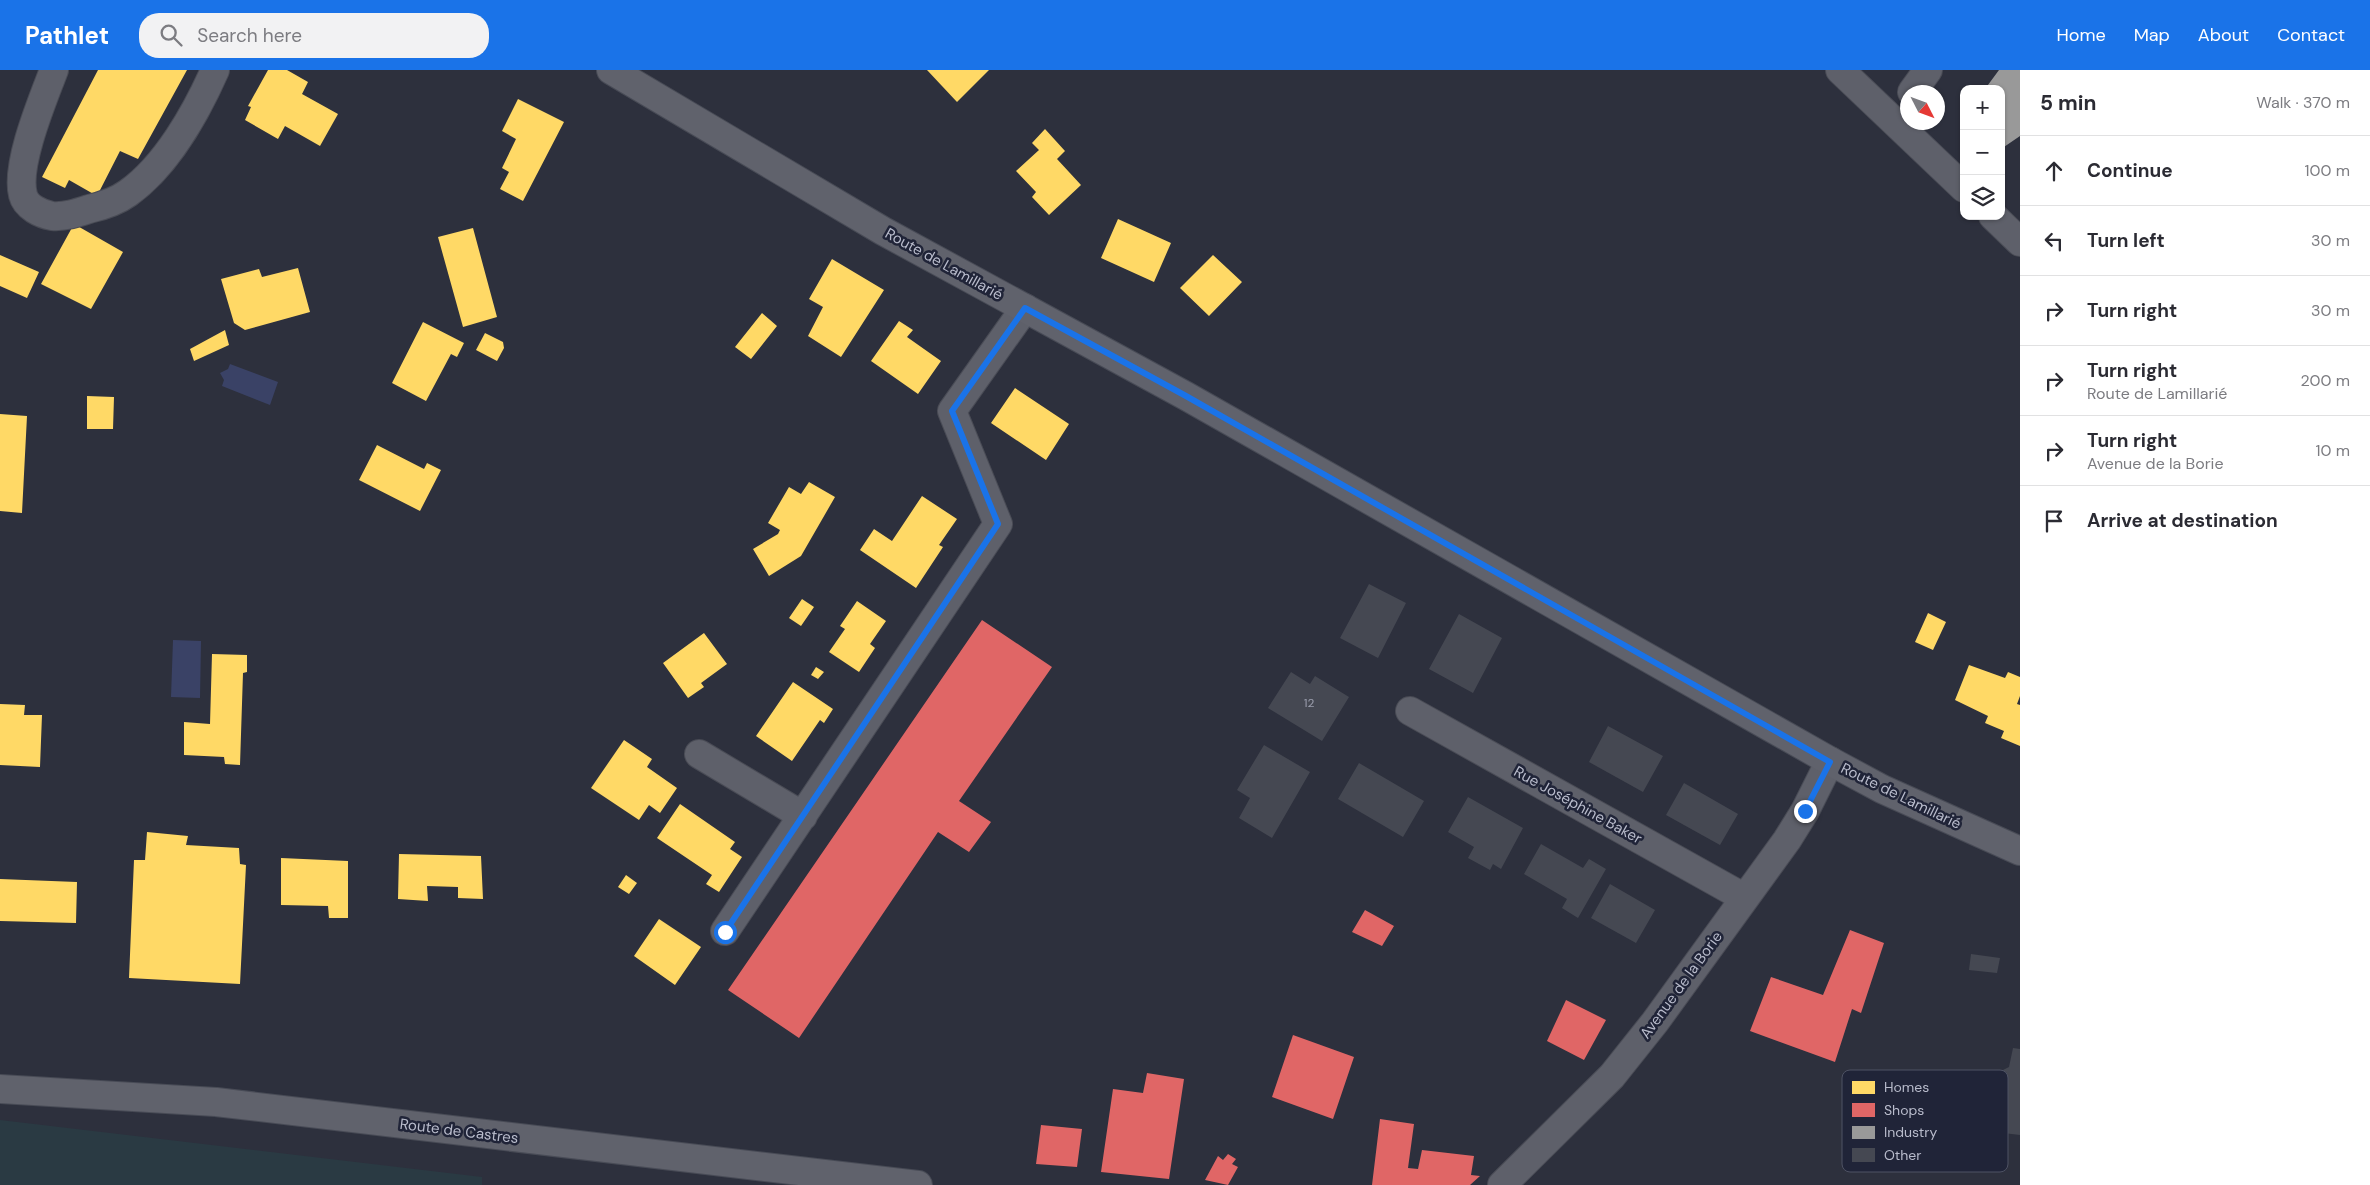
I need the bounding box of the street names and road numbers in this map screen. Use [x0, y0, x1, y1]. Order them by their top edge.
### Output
street label: Route de Lamillarié [882, 223, 1006, 305]
street label: Route de Lamillarié [1837, 758, 1965, 834]
street label: Rue Joséphine Baker [1510, 761, 1646, 849]
street label: Avenue de la Borie [1635, 927, 1727, 1043]
street label: Route de Castres [399, 1114, 519, 1148]

